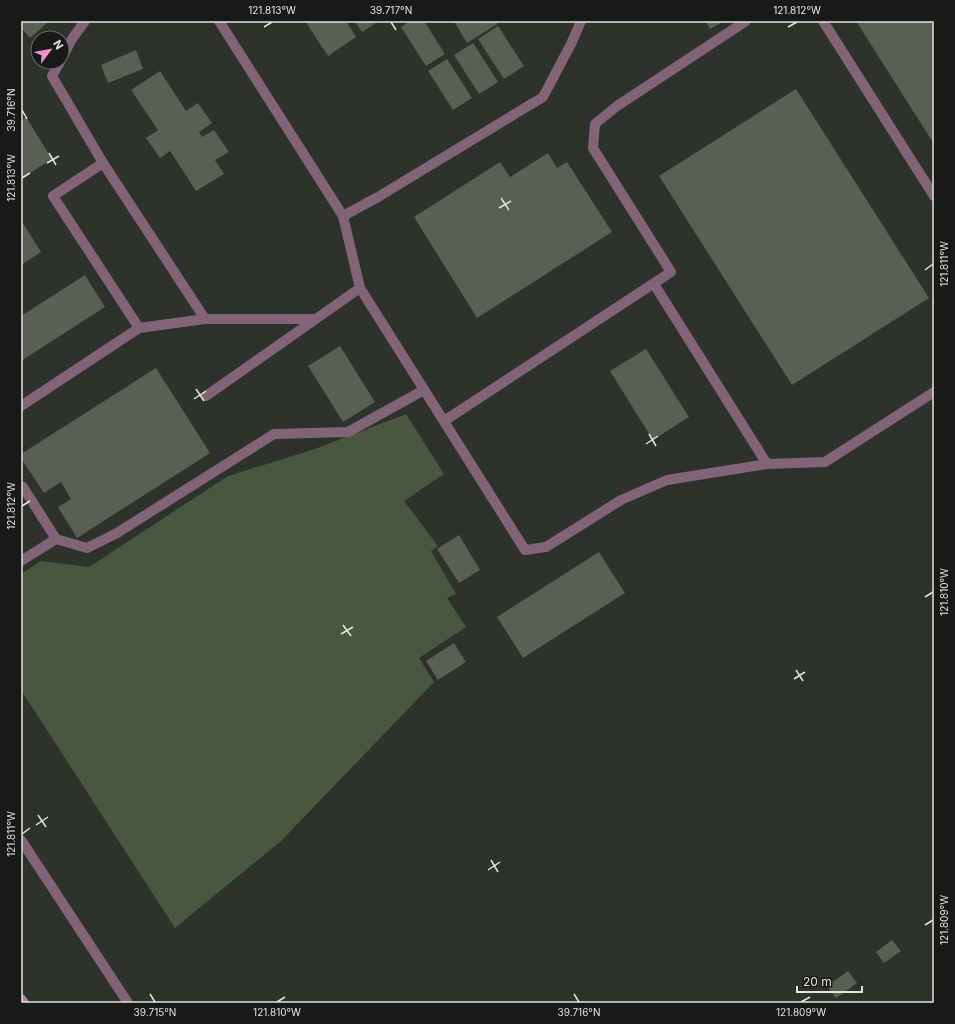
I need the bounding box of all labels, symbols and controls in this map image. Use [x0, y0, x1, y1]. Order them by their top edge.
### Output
text: 121.813°W [248, 4, 296, 16]
text: 39.717°N [370, 4, 412, 16]
text: 121.812°W [773, 4, 821, 16]
north arrow [30, 30, 70, 70]
text: N [50, 37, 67, 52]
text: 39.716°N [5, 89, 17, 131]
text: 121.813°W [5, 154, 17, 202]
text: 121.811°W [938, 241, 950, 287]
text: 121.812°W [5, 482, 17, 530]
text: 121.810°W [938, 568, 950, 616]
text: 121.811°W [5, 811, 17, 857]
text: 121.809°W [938, 895, 950, 945]
scale bar [797, 968, 862, 994]
text: 20 m [803, 974, 832, 989]
text: 39.715°N [134, 1006, 176, 1018]
text: 121.810°W [253, 1006, 301, 1018]
text: 39.716°N [558, 1006, 600, 1018]
text: 121.809°W [776, 1006, 826, 1018]

